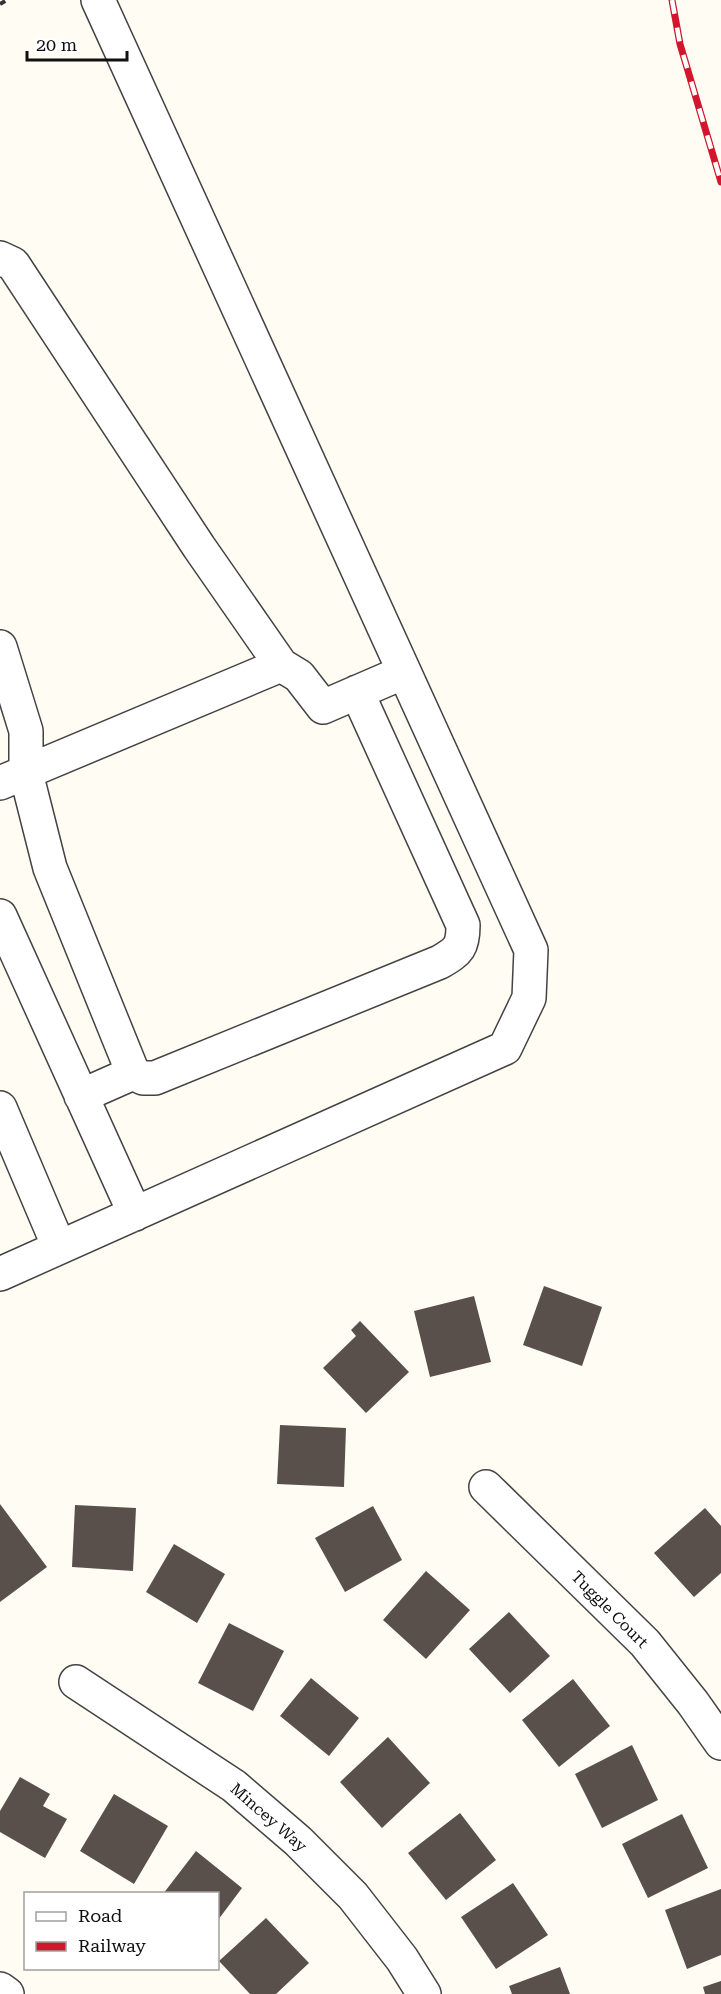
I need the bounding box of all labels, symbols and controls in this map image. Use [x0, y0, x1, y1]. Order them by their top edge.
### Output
scale bar [27, 24, 128, 62]
text: 20 m [36, 34, 77, 55]
street label: Tuggle Court [567, 1567, 652, 1652]
street label: Mincey Way [227, 1779, 311, 1856]
legend [24, 1892, 219, 1970]
text: Road [78, 1905, 123, 1926]
text: Railway [78, 1935, 146, 1956]

